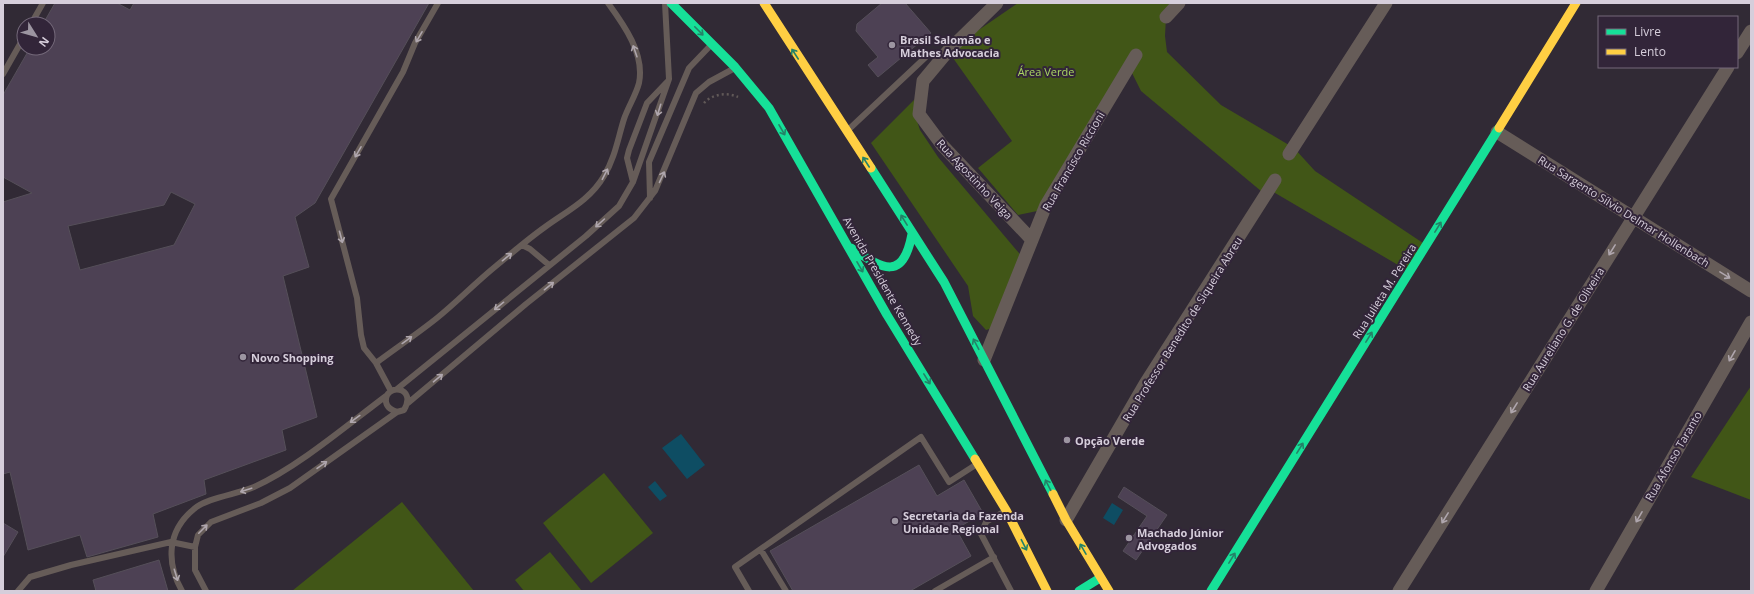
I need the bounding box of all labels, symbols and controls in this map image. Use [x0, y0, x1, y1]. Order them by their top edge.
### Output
north arrow [16, 16, 56, 56]
legend [1598, 16, 1738, 68]
text: Livre [1634, 23, 1661, 40]
one-way arrow [694, 26, 704, 36]
one-way arrow [414, 31, 422, 43]
place label: Brasil Salomão e Mathes Advocacia [900, 32, 999, 60]
text: N [36, 34, 53, 50]
marker: Brasil Salomão e Mathes Advocacia [887, 40, 897, 50]
text: Lento [1634, 43, 1666, 60]
one-way arrow [631, 45, 639, 57]
one-way arrow [791, 48, 799, 59]
park label: Área Verde [1018, 64, 1074, 79]
one-way arrow [655, 103, 662, 116]
street label: Rua Francisco Riccioni [1038, 108, 1108, 214]
one-way arrow [778, 124, 786, 136]
street label: Rua Agostinho Veiga [934, 136, 1016, 222]
one-way arrow [353, 146, 361, 158]
street label: Rua Sargento Sílvio Delmar Hollenbach [1535, 152, 1713, 270]
one-way arrow [862, 157, 870, 168]
one-way arrow [602, 168, 609, 180]
one-way arrow [658, 172, 666, 184]
street label: Avenida Presidente Kennedy [840, 214, 926, 349]
one-way arrow [899, 214, 907, 226]
one-way arrow [595, 219, 605, 228]
one-way arrow [1434, 221, 1442, 233]
one-way arrow [338, 230, 345, 243]
street label: Rua Professor Benedito de Siqueira Abreu [1119, 234, 1245, 424]
street label: Rua Julieta M. Pereira [1349, 241, 1419, 341]
one-way arrow [1608, 244, 1616, 255]
one-way arrow [501, 253, 512, 261]
one-way arrow [856, 261, 864, 273]
street label: Rua Aureliano G. de Oliveira [1519, 264, 1607, 394]
one-way arrow [1719, 271, 1730, 279]
one-way arrow [544, 281, 555, 290]
one-way arrow [494, 301, 505, 310]
one-way arrow [1365, 332, 1373, 343]
one-way arrow [401, 336, 412, 344]
one-way arrow [972, 338, 980, 350]
place label: Novo Shopping [251, 350, 334, 365]
one-way arrow [1727, 350, 1735, 362]
marker: Novo Shopping [238, 352, 248, 362]
one-way arrow [433, 373, 444, 382]
one-way arrow [923, 373, 931, 385]
one-way arrow [1509, 402, 1517, 414]
street label: Rua Afonso Taranto [1641, 408, 1705, 504]
one-way arrow [350, 415, 361, 423]
place label: Opção Verde [1075, 433, 1145, 448]
marker: Opção Verde [1062, 435, 1072, 445]
one-way arrow [1297, 442, 1305, 454]
one-way arrow [316, 461, 327, 469]
one-way arrow [1044, 479, 1052, 491]
one-way arrow [241, 486, 253, 494]
place label: Secretaria da Fazenda Unidade Regional [903, 508, 1024, 536]
one-way arrow [1634, 511, 1642, 523]
one-way arrow [1440, 512, 1448, 524]
marker: Secretaria da Fazenda Unidade Regional [890, 516, 900, 526]
one-way arrow [198, 525, 208, 534]
place label: Machado Júnior Advogados [1137, 525, 1223, 553]
marker: Machado Júnior Advogados [1124, 533, 1134, 543]
one-way arrow [1021, 539, 1028, 551]
one-way arrow [1079, 543, 1087, 555]
one-way arrow [1228, 552, 1236, 564]
one-way arrow [173, 568, 180, 581]

